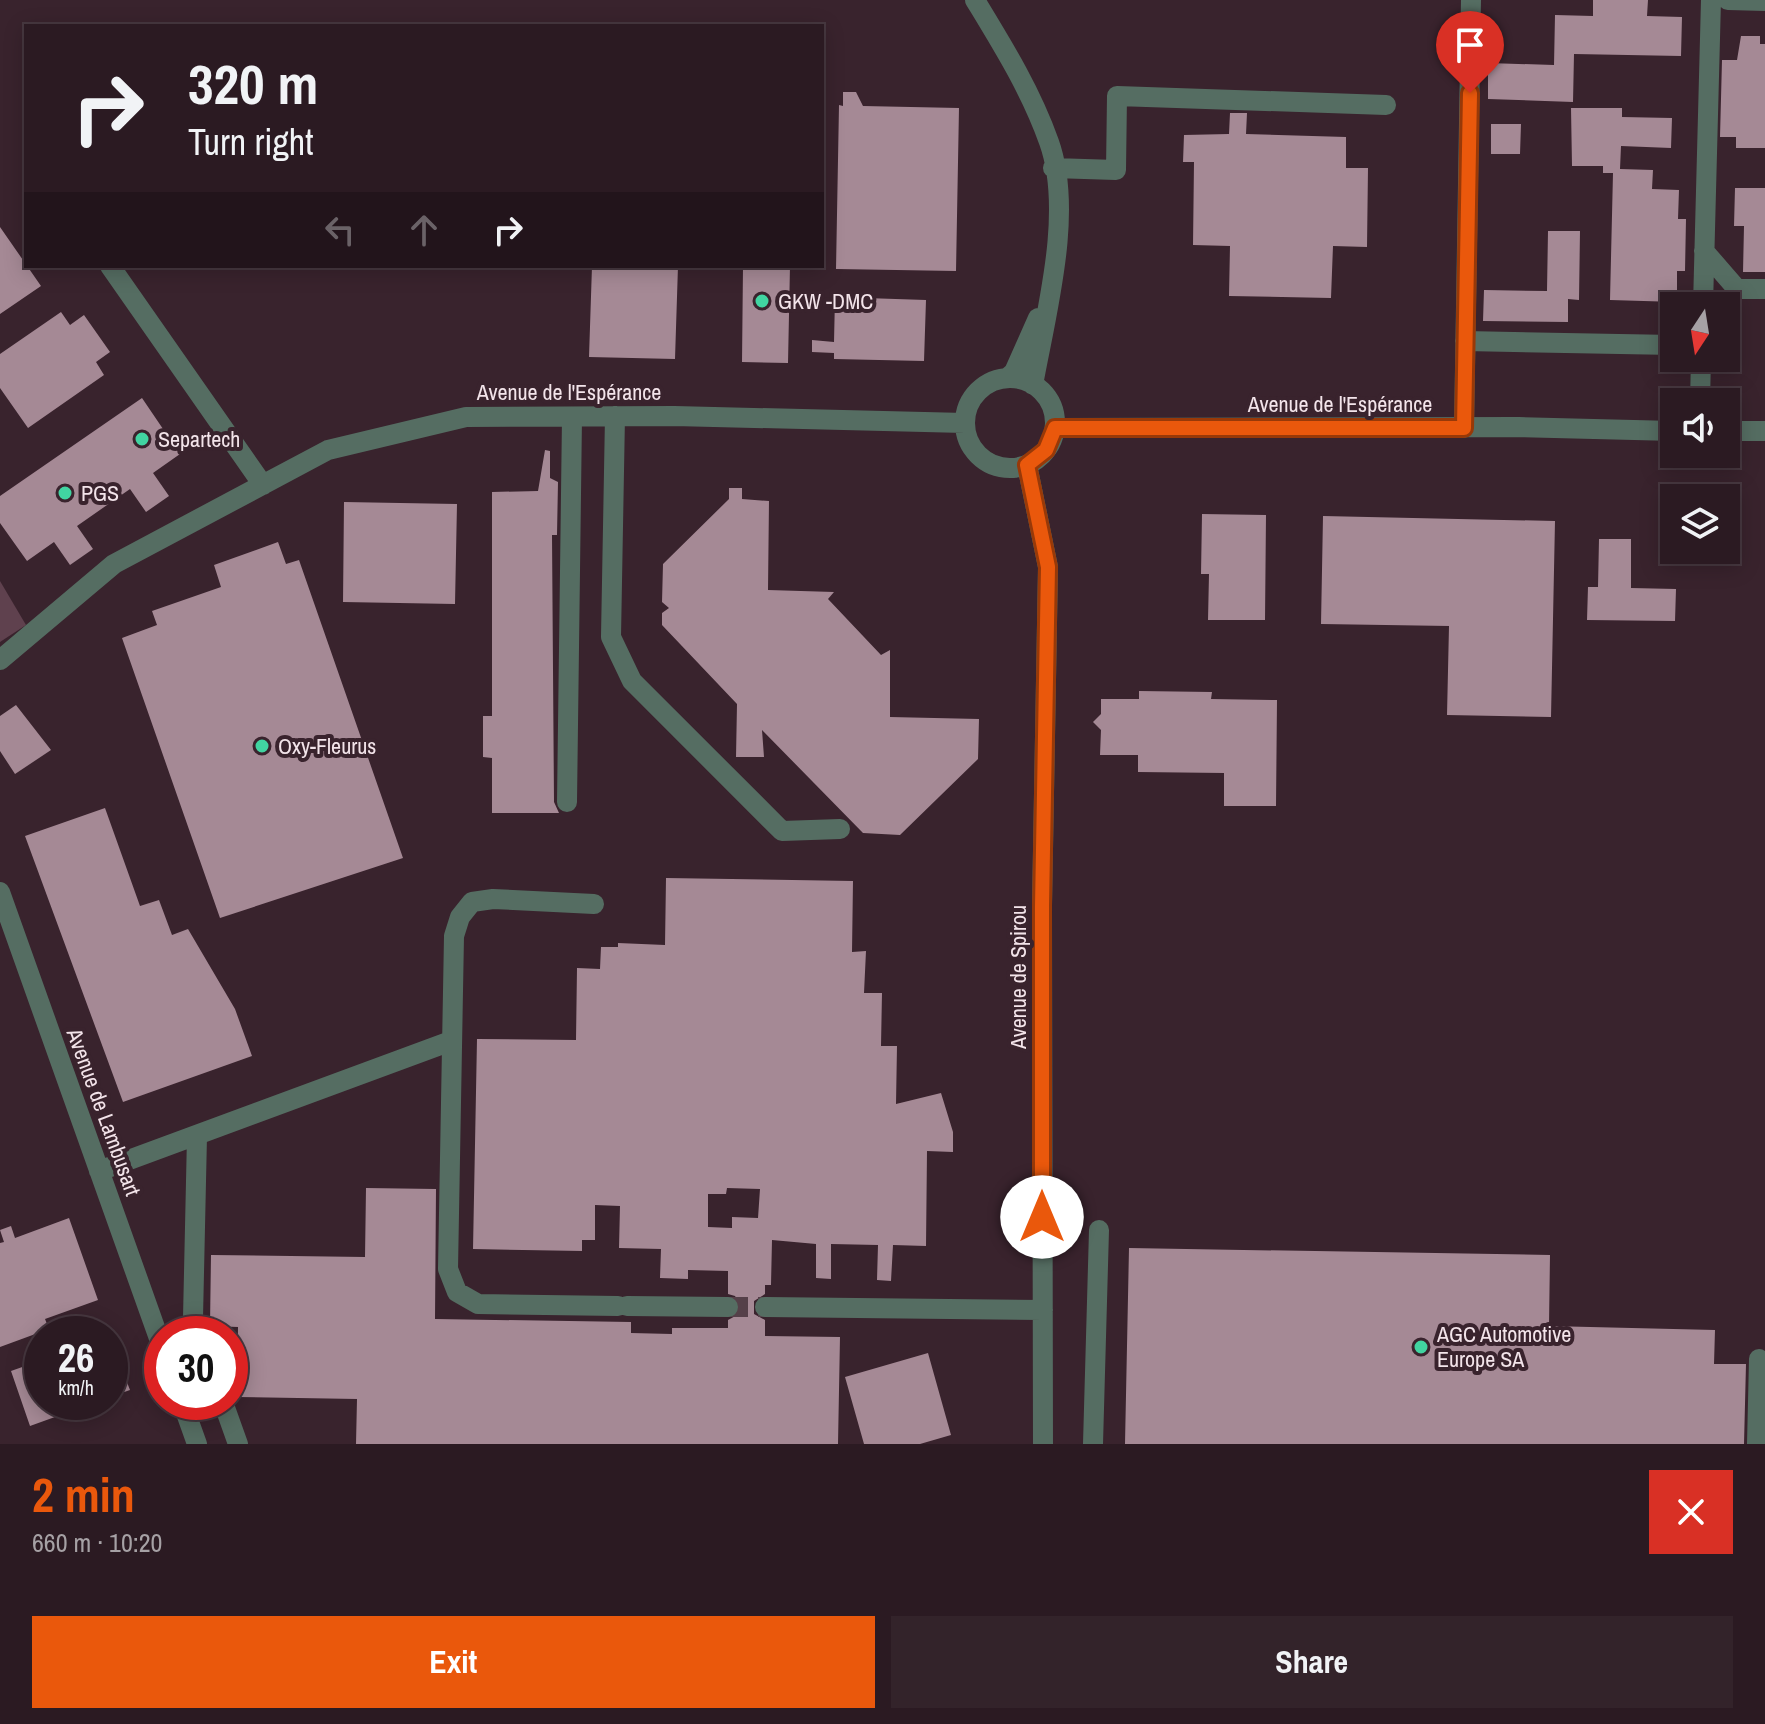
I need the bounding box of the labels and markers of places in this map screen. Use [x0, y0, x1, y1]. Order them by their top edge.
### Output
pin [1436, 11, 1504, 93]
place label: GKW -DMC [778, 286, 873, 316]
marker: GKW -DMC [753, 292, 771, 310]
place label: Separtech [158, 424, 240, 454]
marker: Separtech [133, 430, 151, 448]
place label: PGS [81, 478, 119, 508]
marker: PGS [56, 484, 74, 502]
place label: Oxy-Fleurus [278, 731, 376, 761]
marker: Oxy-Fleurus [253, 737, 271, 755]
place label: AGC Automotive Europe SA [1436, 1319, 1571, 1374]
marker: AGC Automotive Europe SA [1412, 1338, 1430, 1356]

